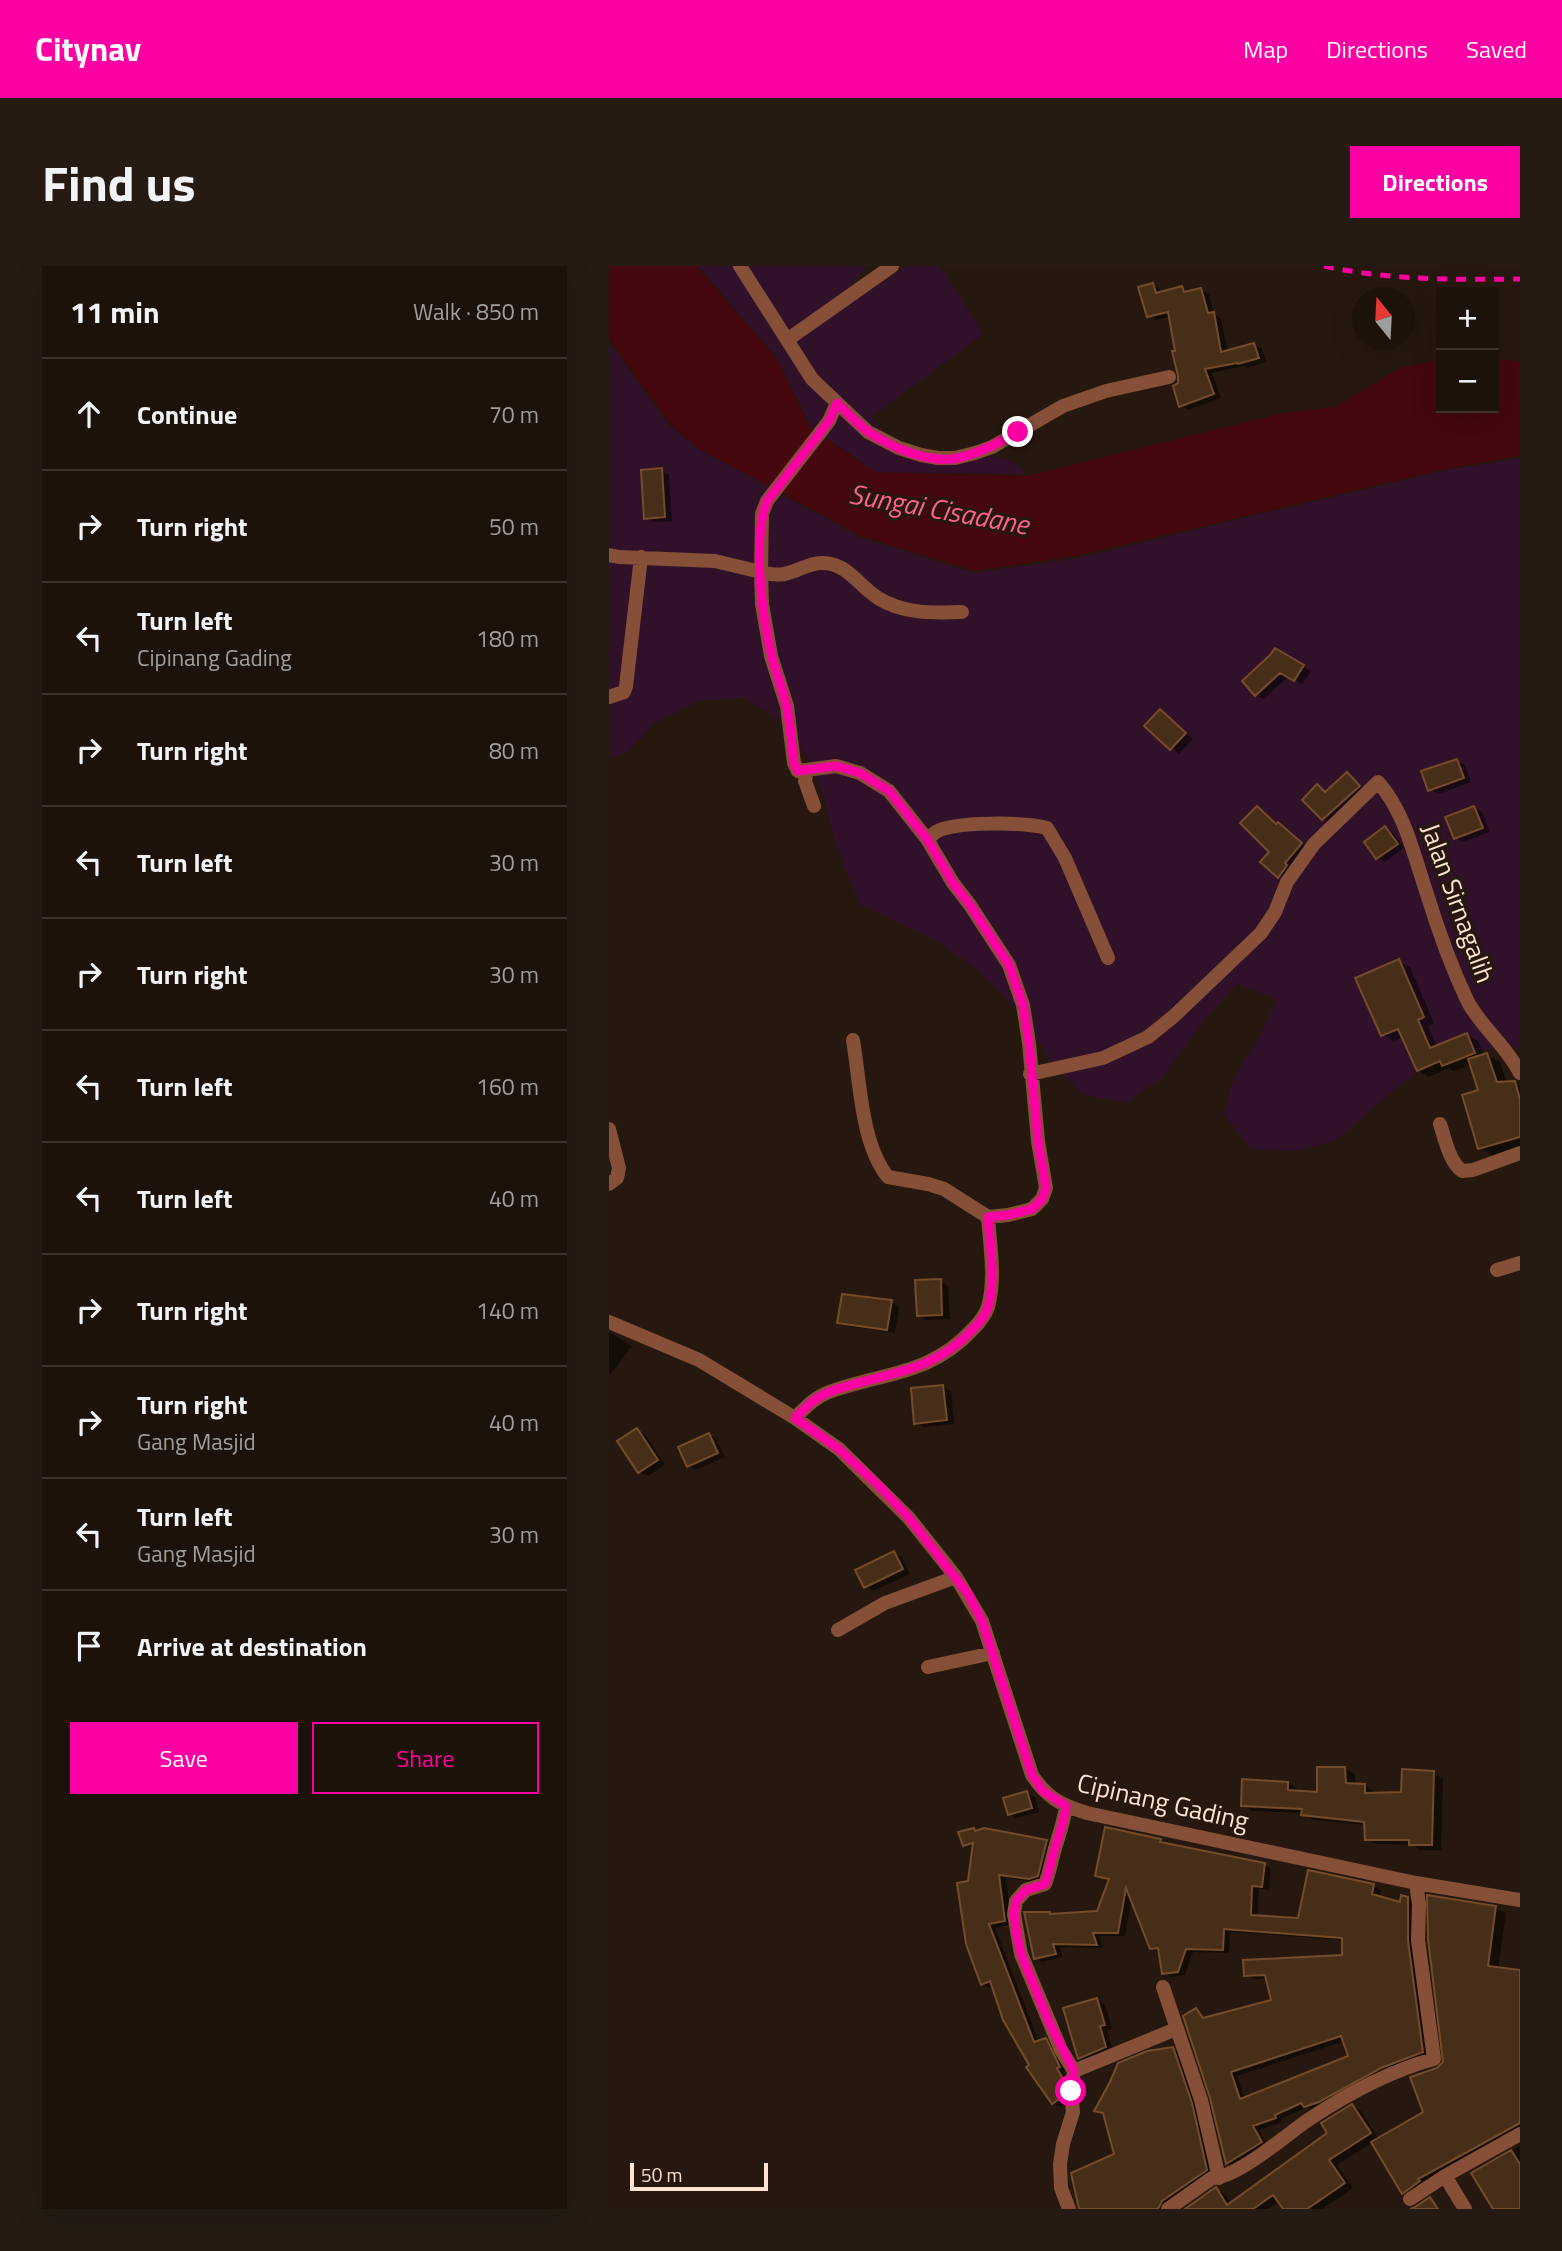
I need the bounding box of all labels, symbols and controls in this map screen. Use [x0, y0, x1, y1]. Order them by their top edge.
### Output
text: Citynav [35, 24, 141, 74]
text: Map [1243, 31, 1288, 67]
text: Directions [1326, 31, 1428, 67]
text: Saved [1466, 31, 1527, 67]
text: Find us [42, 145, 196, 220]
button: Directions [1350, 146, 1520, 218]
north arrow [1352, 287, 1415, 350]
map controls [1436, 287, 1499, 413]
button: + [1436, 287, 1499, 350]
text: 11 min [70, 289, 160, 335]
text: Walk · 850 m [413, 294, 539, 329]
button: − [1436, 350, 1499, 413]
icon: ahead [70, 395, 108, 433]
text: Continue [137, 395, 237, 434]
text: 70 m [489, 397, 539, 432]
route end [1002, 416, 1033, 447]
water label: Sungai Cisadane [846, 472, 1034, 546]
icon: right [70, 507, 108, 545]
text: Turn right [137, 507, 248, 546]
text: 50 m [489, 509, 539, 544]
text: Turn left [137, 601, 232, 640]
icon: left [70, 619, 108, 657]
text: 180 m [476, 621, 539, 656]
text: Cipinang Gading [137, 640, 292, 675]
icon: right [70, 731, 108, 769]
text: Turn right [137, 731, 248, 770]
text: 80 m [489, 733, 539, 768]
street label: Jalan Sirnagalih [1412, 818, 1505, 988]
icon: left [70, 843, 108, 881]
text: Turn left [137, 843, 232, 882]
text: 30 m [489, 845, 539, 880]
icon: right [70, 955, 108, 993]
text: Turn right [137, 955, 248, 994]
text: 30 m [489, 957, 539, 992]
icon: left [70, 1067, 108, 1105]
text: Turn left [137, 1067, 232, 1106]
text: 160 m [476, 1069, 539, 1104]
icon: left [70, 1179, 108, 1217]
text: Turn left [137, 1179, 232, 1218]
text: 40 m [489, 1181, 539, 1216]
icon: right [70, 1291, 108, 1329]
text: Turn right [137, 1291, 248, 1330]
text: 140 m [476, 1293, 539, 1328]
text: Turn right [137, 1385, 248, 1424]
icon: right [70, 1403, 108, 1441]
text: 40 m [489, 1405, 539, 1440]
text: Gang Masjid [137, 1424, 256, 1459]
text: Turn left [137, 1497, 232, 1536]
icon: left [70, 1515, 108, 1553]
text: 30 m [489, 1517, 539, 1552]
text: Gang Masjid [137, 1536, 256, 1571]
icon: arrive [70, 1627, 108, 1665]
text: Arrive at destination [137, 1627, 367, 1666]
button: Save [70, 1722, 298, 1794]
button: Share [312, 1722, 539, 1794]
street label: Cipinang Gading [1073, 1763, 1253, 1840]
route start [1055, 2075, 1086, 2106]
scale bar [630, 2160, 768, 2192]
text: 50 m [641, 2160, 682, 2189]

